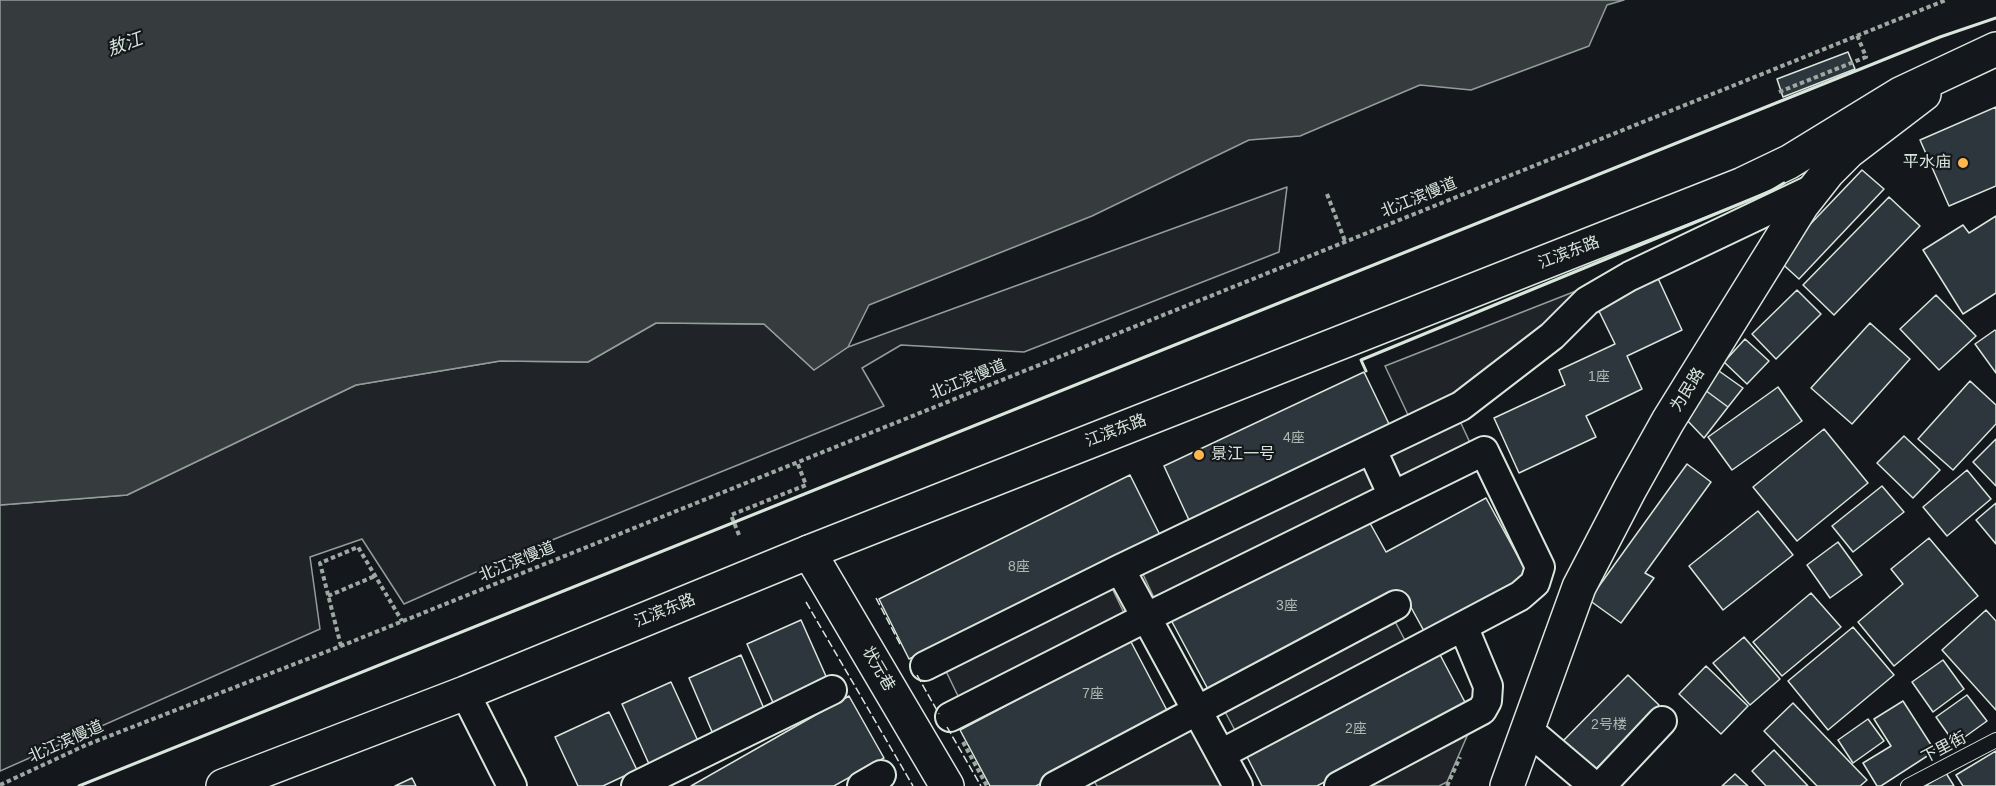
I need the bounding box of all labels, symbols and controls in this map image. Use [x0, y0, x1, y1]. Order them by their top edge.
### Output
water label: 敖江 [104, 29, 146, 61]
place label: 平水庙 [1903, 153, 1951, 173]
marker: 平水庙 [1956, 156, 1970, 170]
street label: 北江滨慢道 [1378, 174, 1460, 222]
street label: 江滨东路 [1536, 233, 1602, 273]
street label: 北江滨慢道 [927, 356, 1009, 404]
street label: 为民路 [1667, 365, 1709, 415]
house number: 1座 [1588, 369, 1610, 385]
street label: 江滨东路 [1083, 411, 1149, 451]
house number: 4座 [1283, 430, 1305, 446]
place label: 景江一号 [1211, 445, 1275, 465]
marker: 景江一号 [1192, 448, 1206, 462]
street label: 北江滨慢道 [476, 538, 558, 586]
house number: 8座 [1008, 559, 1030, 575]
street label: 江滨东路 [632, 590, 698, 632]
house number: 3座 [1276, 598, 1298, 614]
street label: 状元巷 [858, 643, 898, 695]
house number: 7座 [1082, 686, 1104, 702]
street label: 北江滨慢道 [26, 717, 106, 767]
house number: 2号楼 [1591, 717, 1627, 733]
house number: 2座 [1345, 721, 1367, 737]
street label: 下里街 [1918, 728, 1970, 768]

